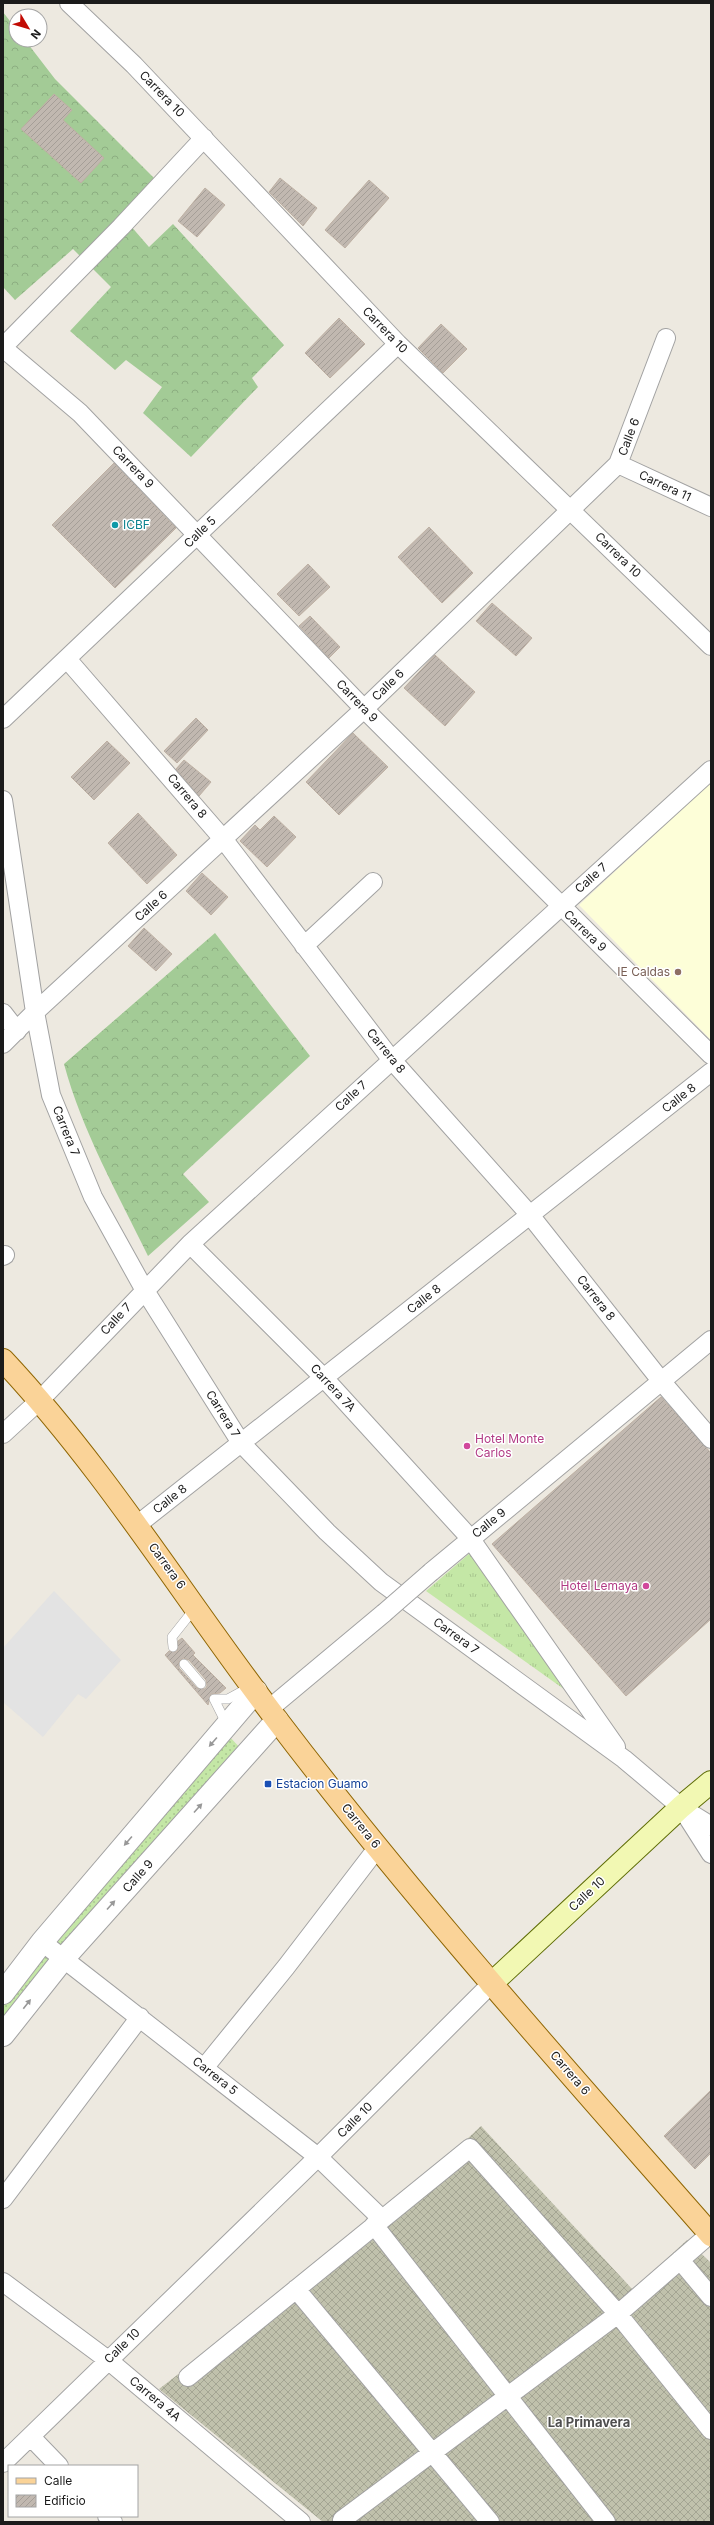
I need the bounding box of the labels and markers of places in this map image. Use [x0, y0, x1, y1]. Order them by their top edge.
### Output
place label: ICBF [123, 517, 150, 532]
marker: ICBF [110, 520, 120, 530]
place label: IE Caldas [617, 964, 670, 979]
marker: IE Caldas [673, 967, 683, 977]
place label: Hotel Monte Carlos [475, 1431, 544, 1460]
marker: Hotel Monte Carlos [462, 1441, 472, 1451]
place label: Hotel Lemaya [561, 1578, 638, 1593]
marker: Hotel Lemaya [641, 1581, 651, 1591]
place label: Estacion Guamo [276, 1776, 368, 1791]
marker: Estacion Guamo [263, 1779, 273, 1789]

